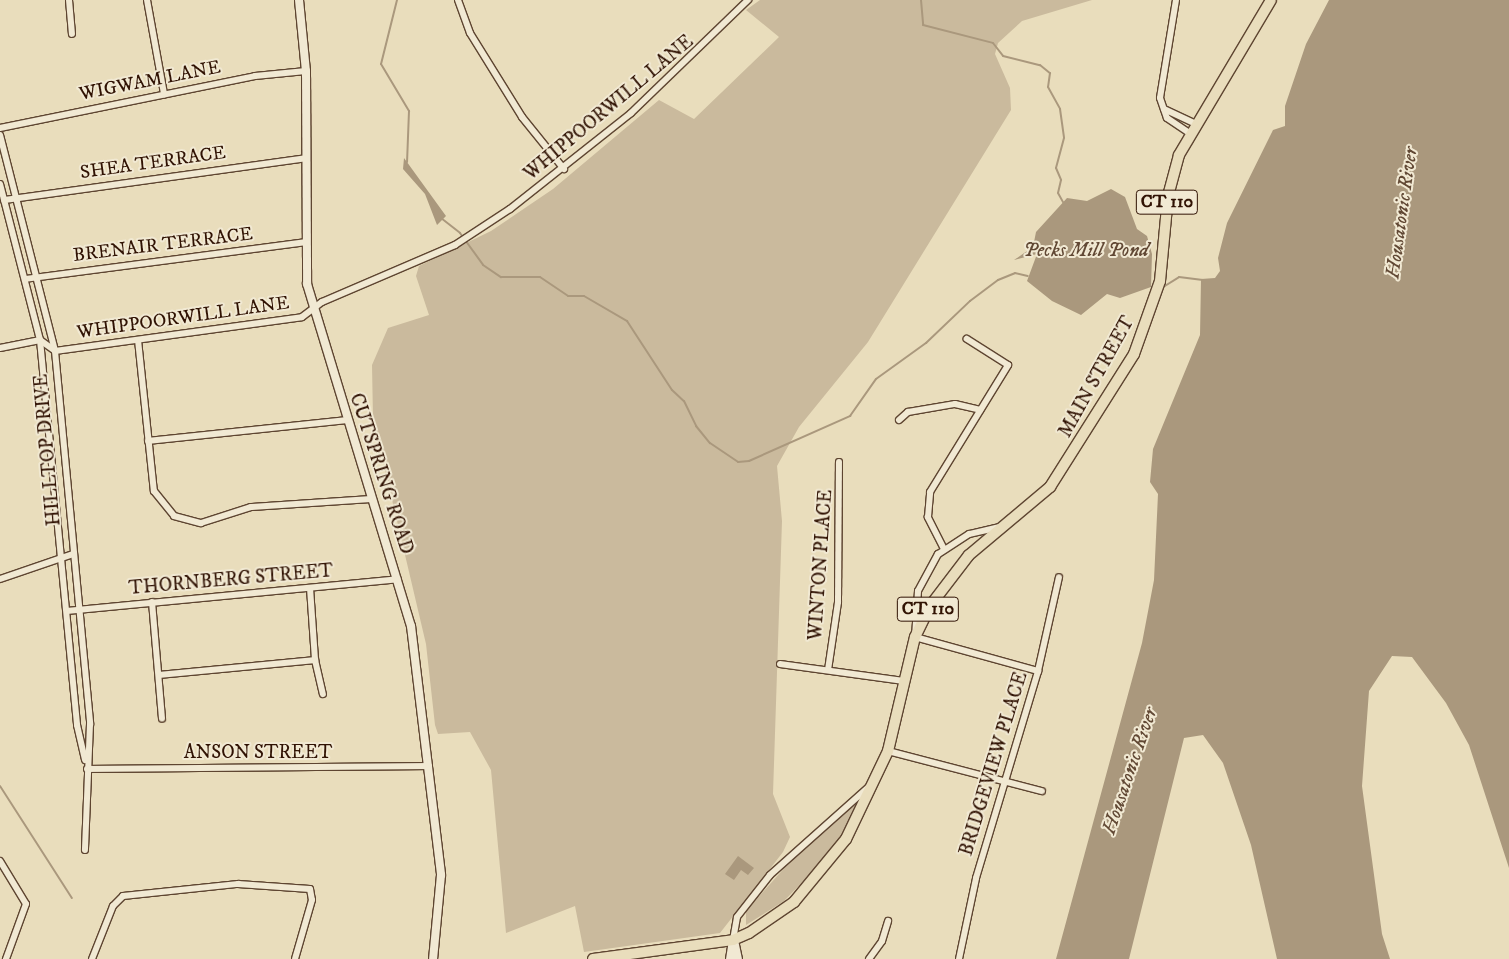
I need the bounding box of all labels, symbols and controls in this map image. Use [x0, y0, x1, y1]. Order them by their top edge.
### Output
street label: WHIPPOORWILL LANE [520, 30, 698, 186]
street label: WIGWAM LANE [77, 56, 223, 106]
street label: SHEA TERRACE [79, 142, 227, 184]
water label: Housatonic River [1381, 146, 1423, 280]
road number: CT 110 [1136, 186, 1198, 218]
street label: BRENAIR TERRACE [72, 223, 254, 267]
water label: Pecks Mill Pond [1023, 238, 1149, 262]
street label: WHIPPOORWILL LANE [75, 292, 291, 344]
street label: MAIN STREET [1054, 312, 1140, 442]
street label: HILLTOP DRIVE [30, 373, 66, 527]
street label: CUTSPRING ROAD [344, 391, 418, 557]
street label: WINTON PLACE [804, 489, 838, 641]
street label: THORNBERG STREET [128, 560, 334, 600]
road number: CT 110 [897, 594, 959, 624]
street label: BRIDGEVIEW PLACE [955, 669, 1033, 859]
water label: Housatonic River [1097, 704, 1163, 838]
street label: ANSON STREET [184, 742, 332, 764]

